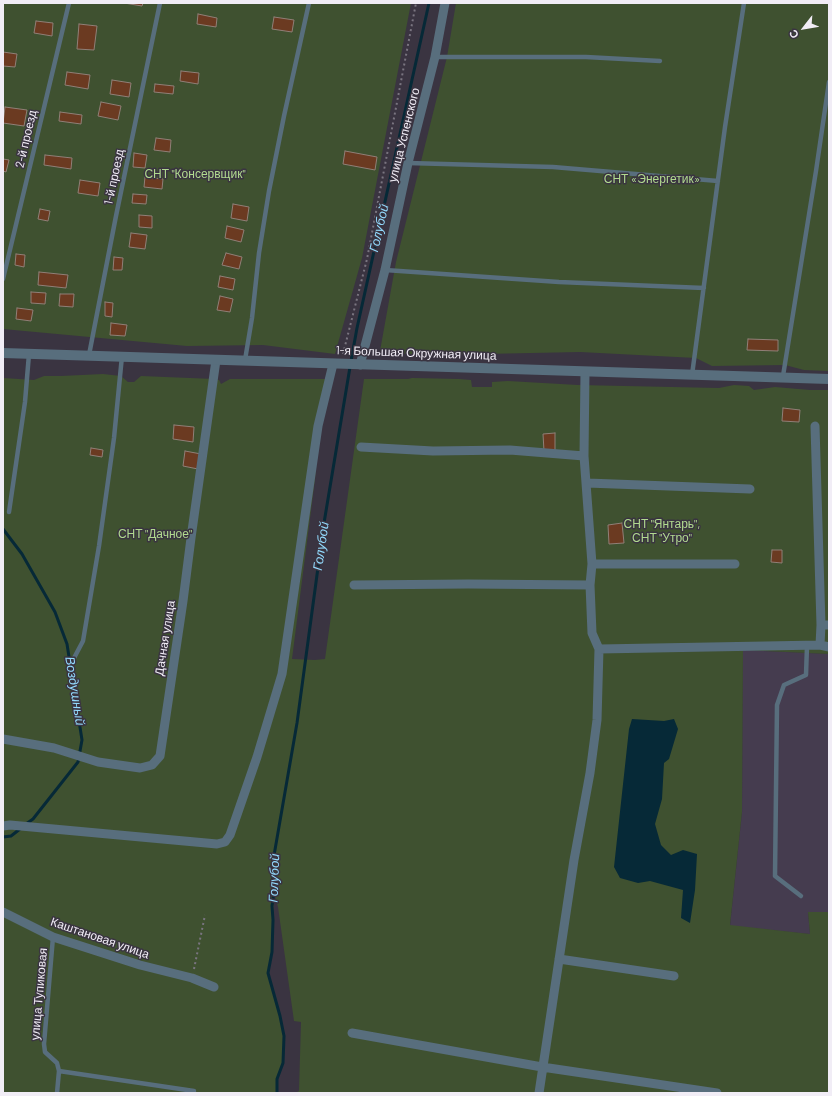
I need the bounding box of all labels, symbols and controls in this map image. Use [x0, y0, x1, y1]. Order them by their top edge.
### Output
north arrow [784, 8, 824, 48]
text: С [786, 28, 801, 41]
street label: улица Успенского [385, 86, 423, 184]
street label: 2-й проезд [12, 109, 40, 169]
street label: 1-й проезд [101, 148, 127, 206]
park label: СНТ "Консервщик" [144, 167, 246, 181]
park label: СНТ «Энергетик» [604, 172, 700, 186]
water label: Голубой [366, 202, 392, 254]
street label: 1-я Большая Окружная улица [335, 343, 497, 363]
park label: СНТ "Янтарь", СНТ "Утро" [624, 517, 700, 545]
water label: Голубой [310, 521, 332, 571]
park label: СНТ "Дачное" [118, 527, 192, 541]
street label: Дачная улица [152, 599, 178, 677]
water label: Воздушный [62, 655, 88, 727]
water label: Голубой [265, 853, 283, 903]
street label: Каштановая улица [49, 914, 151, 962]
street label: улица Тупиковая [28, 947, 50, 1041]

